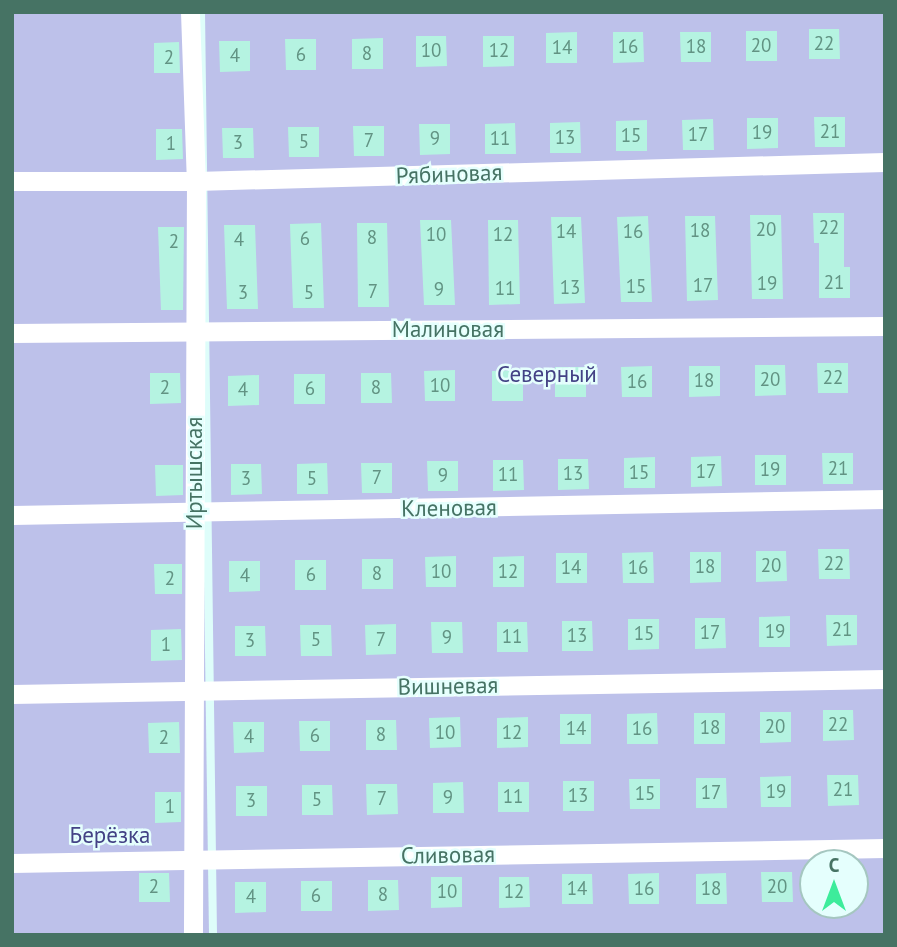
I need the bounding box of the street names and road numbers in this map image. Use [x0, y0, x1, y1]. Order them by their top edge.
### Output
street label: Рябиновая [395, 158, 503, 190]
street label: Малиновая [392, 315, 504, 343]
street label: Иртышская [180, 417, 208, 529]
street label: Кленовая [401, 493, 497, 523]
street label: Вишневая [397, 671, 499, 701]
street label: Сливовая [401, 840, 495, 870]

